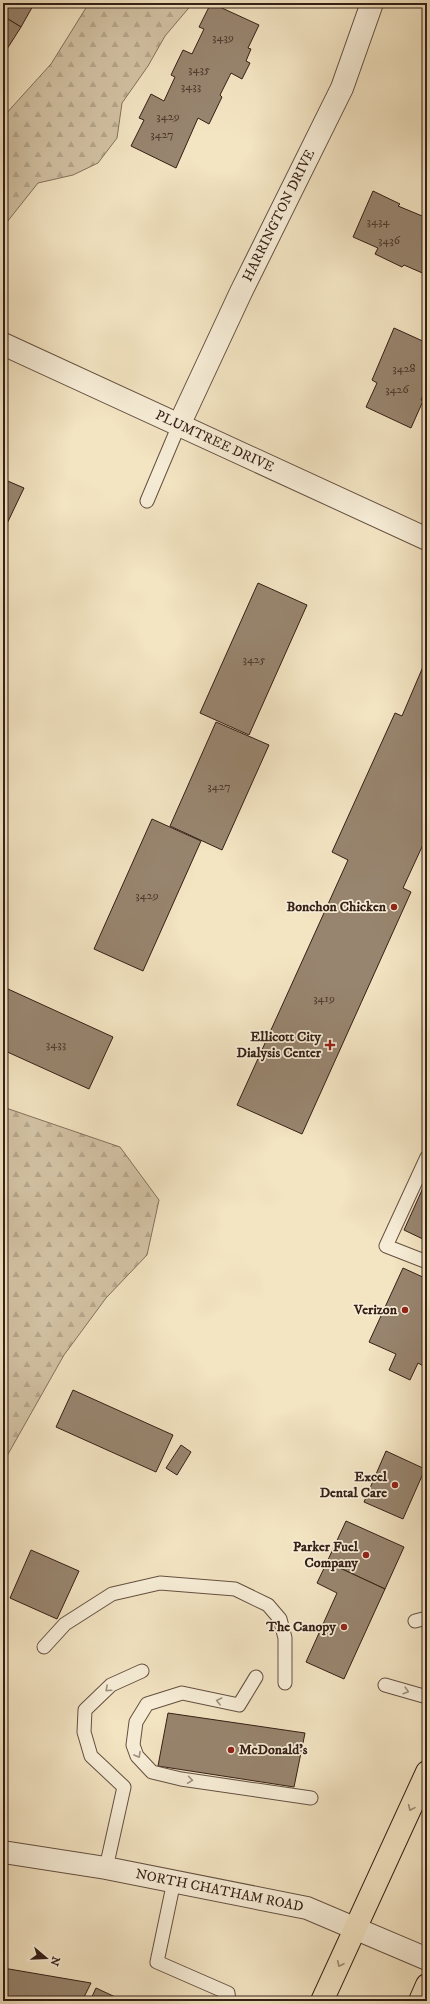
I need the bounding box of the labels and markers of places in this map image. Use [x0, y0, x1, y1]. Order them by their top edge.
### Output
place label: Bonchon Chicken [286, 898, 387, 916]
marker: Bonchon Chicken [389, 902, 399, 912]
place label: Ellicott City Dialysis Center [237, 1028, 322, 1062]
marker: Ellicott City Dialysis Center [324, 1039, 336, 1051]
place label: Verizon [353, 1301, 398, 1319]
marker: Verizon [400, 1305, 410, 1315]
place label: Excel Dental Care [320, 1468, 388, 1502]
marker: Excel Dental Care [390, 1480, 400, 1490]
place label: Parker Fuel Company [293, 1538, 359, 1572]
marker: Parker Fuel Company [361, 1550, 371, 1560]
place label: The Canopy [265, 1618, 336, 1636]
marker: The Canopy [339, 1622, 349, 1632]
place label: McDonald's [239, 1741, 308, 1759]
marker: McDonald's [226, 1745, 236, 1755]

